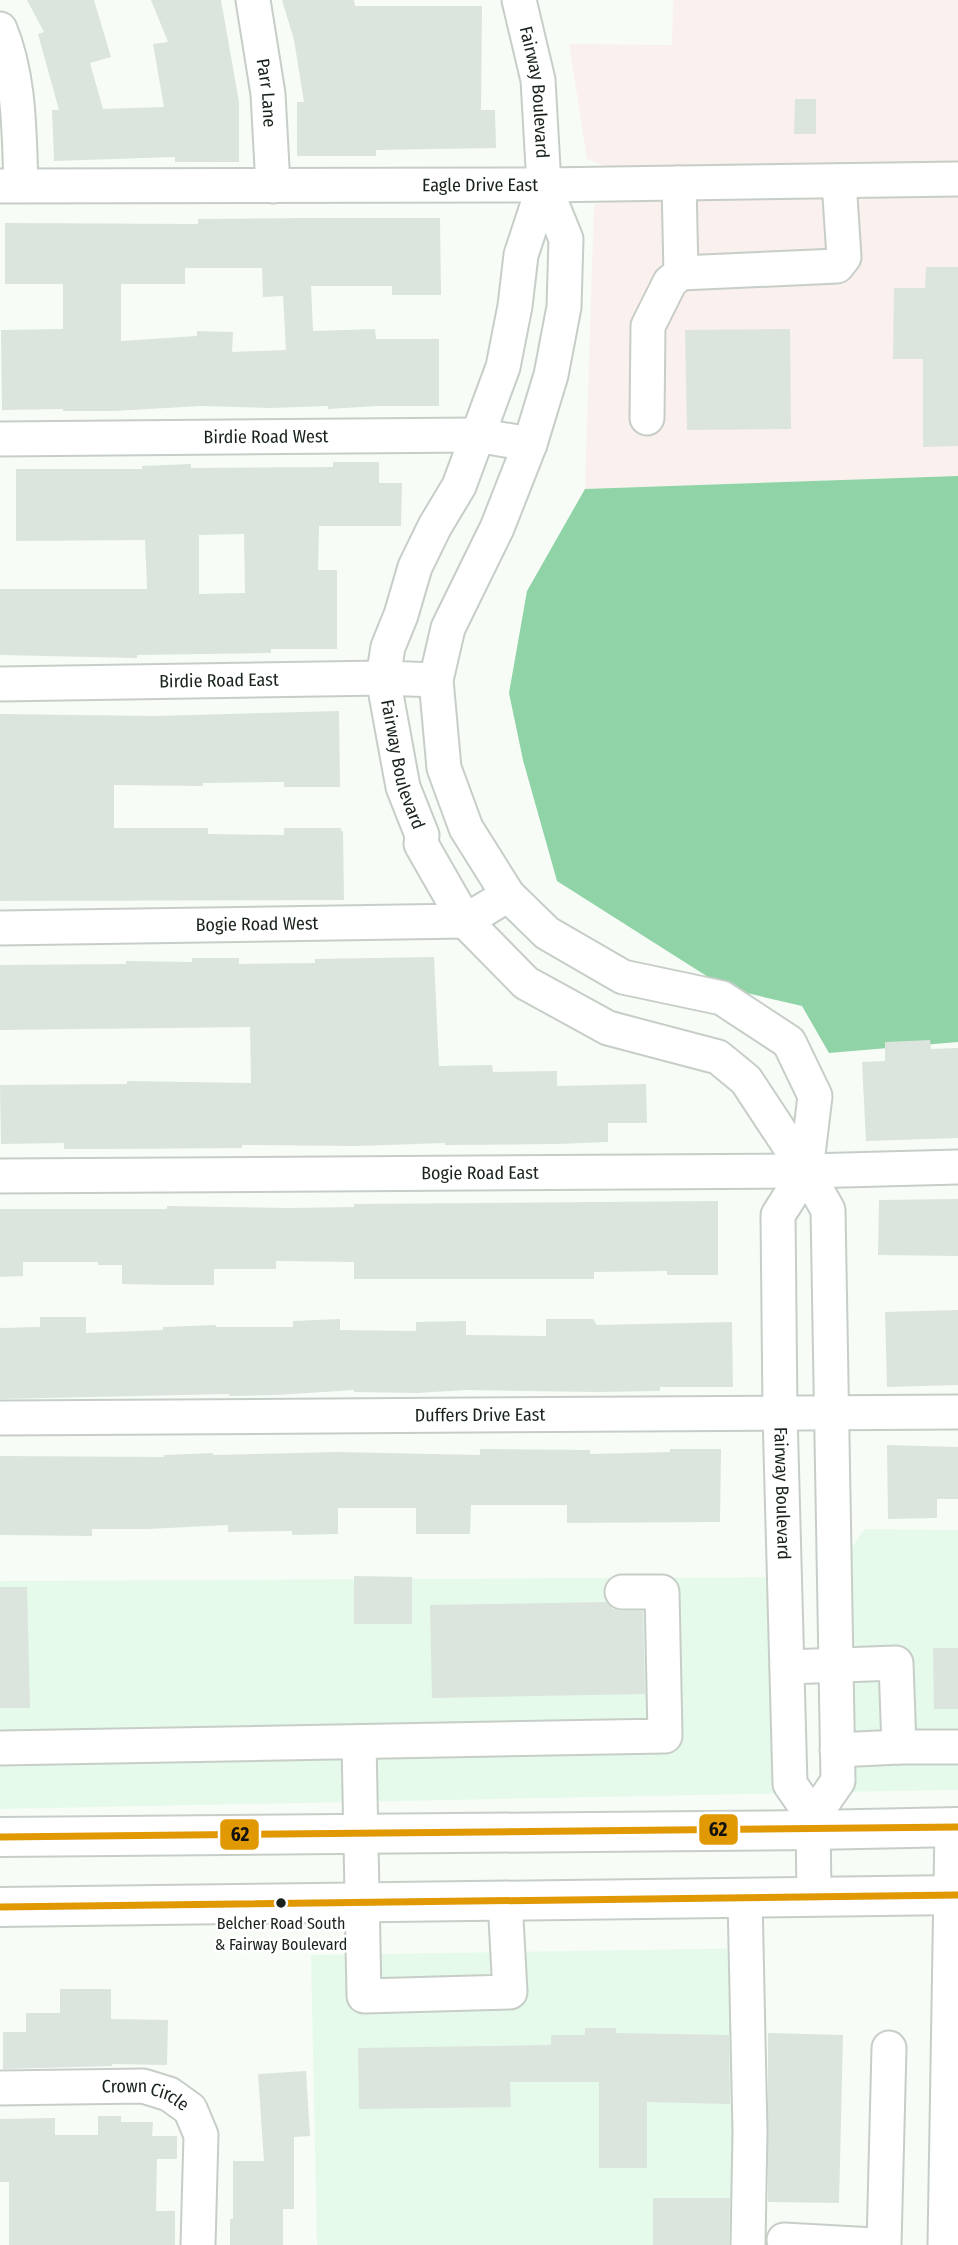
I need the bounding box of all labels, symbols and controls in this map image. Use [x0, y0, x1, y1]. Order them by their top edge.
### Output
street label: Fairway Boulevard [515, 24, 553, 159]
street label: Parr Lane [251, 57, 281, 128]
street label: Eagle Drive East [422, 174, 538, 196]
street label: Birdie Road West [203, 425, 329, 448]
street label: Birdie Road East [159, 669, 279, 693]
street label: Fairway Boulevard [376, 698, 430, 832]
street label: Bogie Road West [195, 912, 319, 936]
street label: Bogie Road East [421, 1162, 539, 1184]
street label: Duffers Drive East [415, 1404, 545, 1426]
street label: Fairway Boulevard [769, 1426, 795, 1560]
line badge: 62 [698, 1813, 739, 1846]
line badge: 62 [219, 1818, 260, 1851]
text: 62 [709, 1818, 727, 1841]
text: 62 [231, 1823, 249, 1846]
marker: Belcher Road South & Fairway Boulevard [274, 1896, 288, 1910]
place label: Belcher Road South & Fairway Boulevard [215, 1914, 347, 1954]
street label: Crown Circle [102, 2075, 193, 2116]

